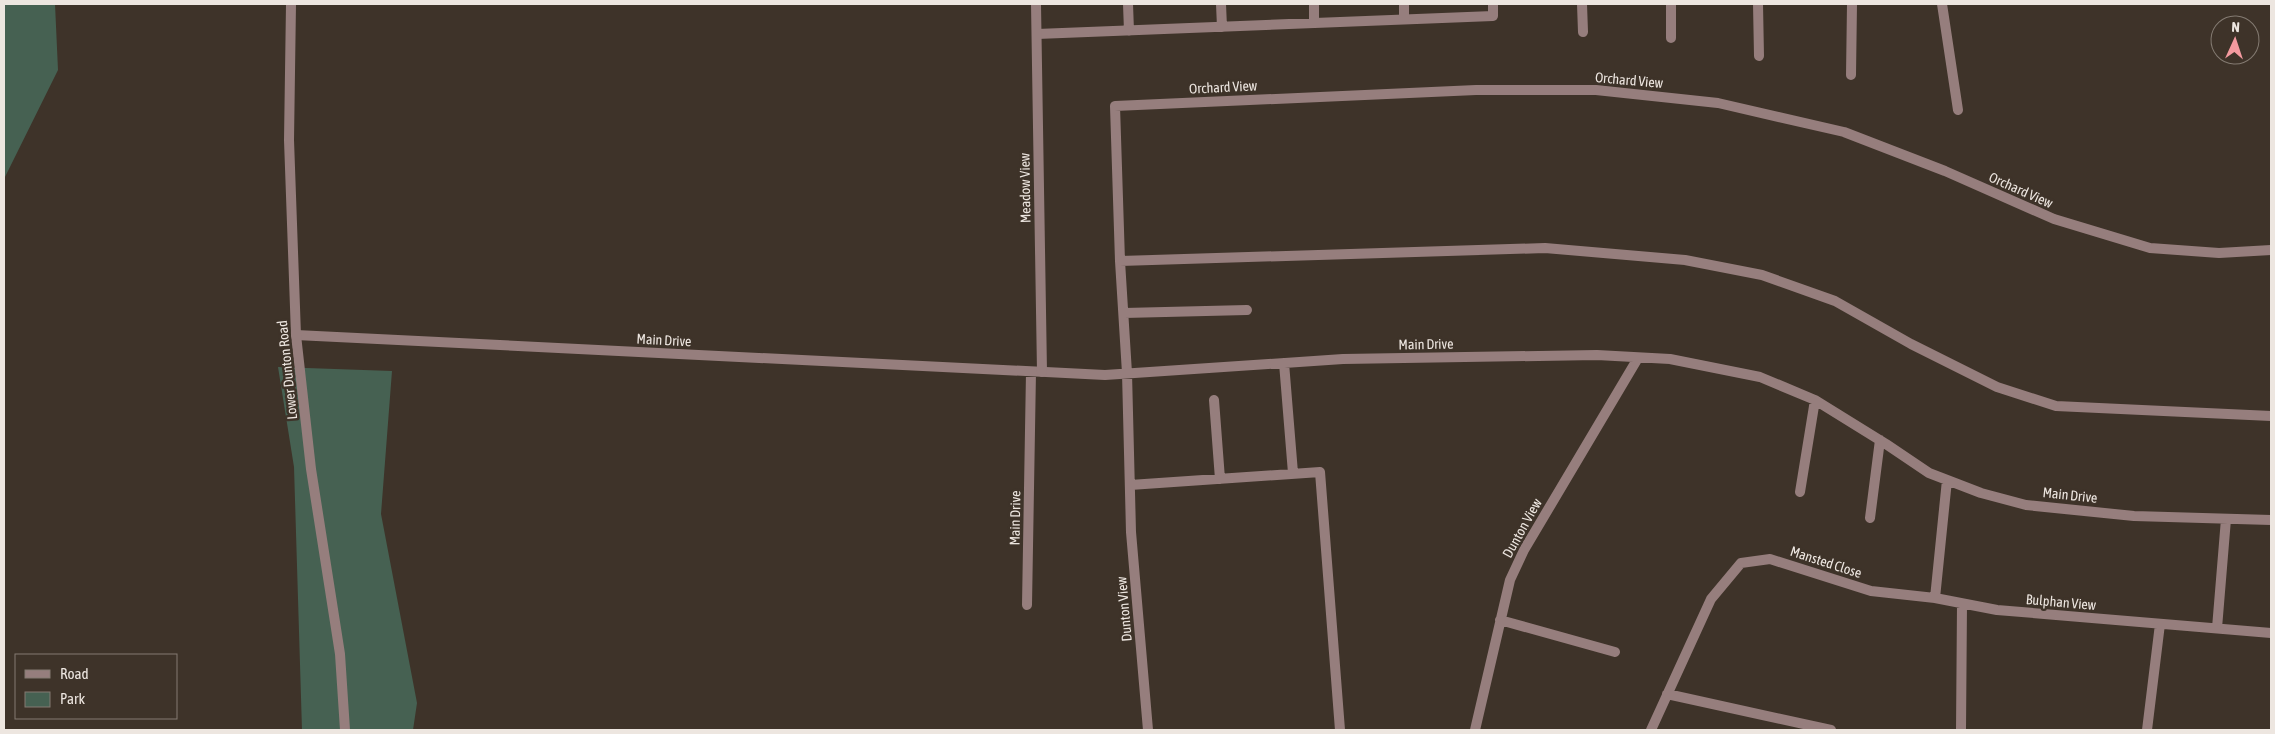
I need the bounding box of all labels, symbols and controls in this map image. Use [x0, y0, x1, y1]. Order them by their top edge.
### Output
north arrow [2210, 15, 2260, 65]
text: N [2231, 19, 2240, 35]
street label: Orchard View [1594, 69, 1664, 91]
street label: Orchard View [1189, 77, 1258, 97]
street label: Meadow View [1016, 152, 1034, 223]
street label: Orchard View [1987, 169, 2056, 211]
street label: Lower Dunton Road [274, 320, 300, 420]
street label: Main Drive [636, 331, 692, 349]
street label: Main Drive [1398, 336, 1454, 352]
street label: Main Drive [2042, 484, 2098, 506]
street label: Main Drive [1007, 490, 1023, 546]
street label: Dunton View [1499, 495, 1545, 560]
street label: Mansted Close [1788, 543, 1864, 581]
street label: Dunton View [1113, 575, 1135, 642]
street label: Bulphan View [2025, 591, 2097, 613]
legend [15, 654, 178, 719]
text: Road [60, 665, 89, 682]
text: Park [60, 690, 85, 707]

